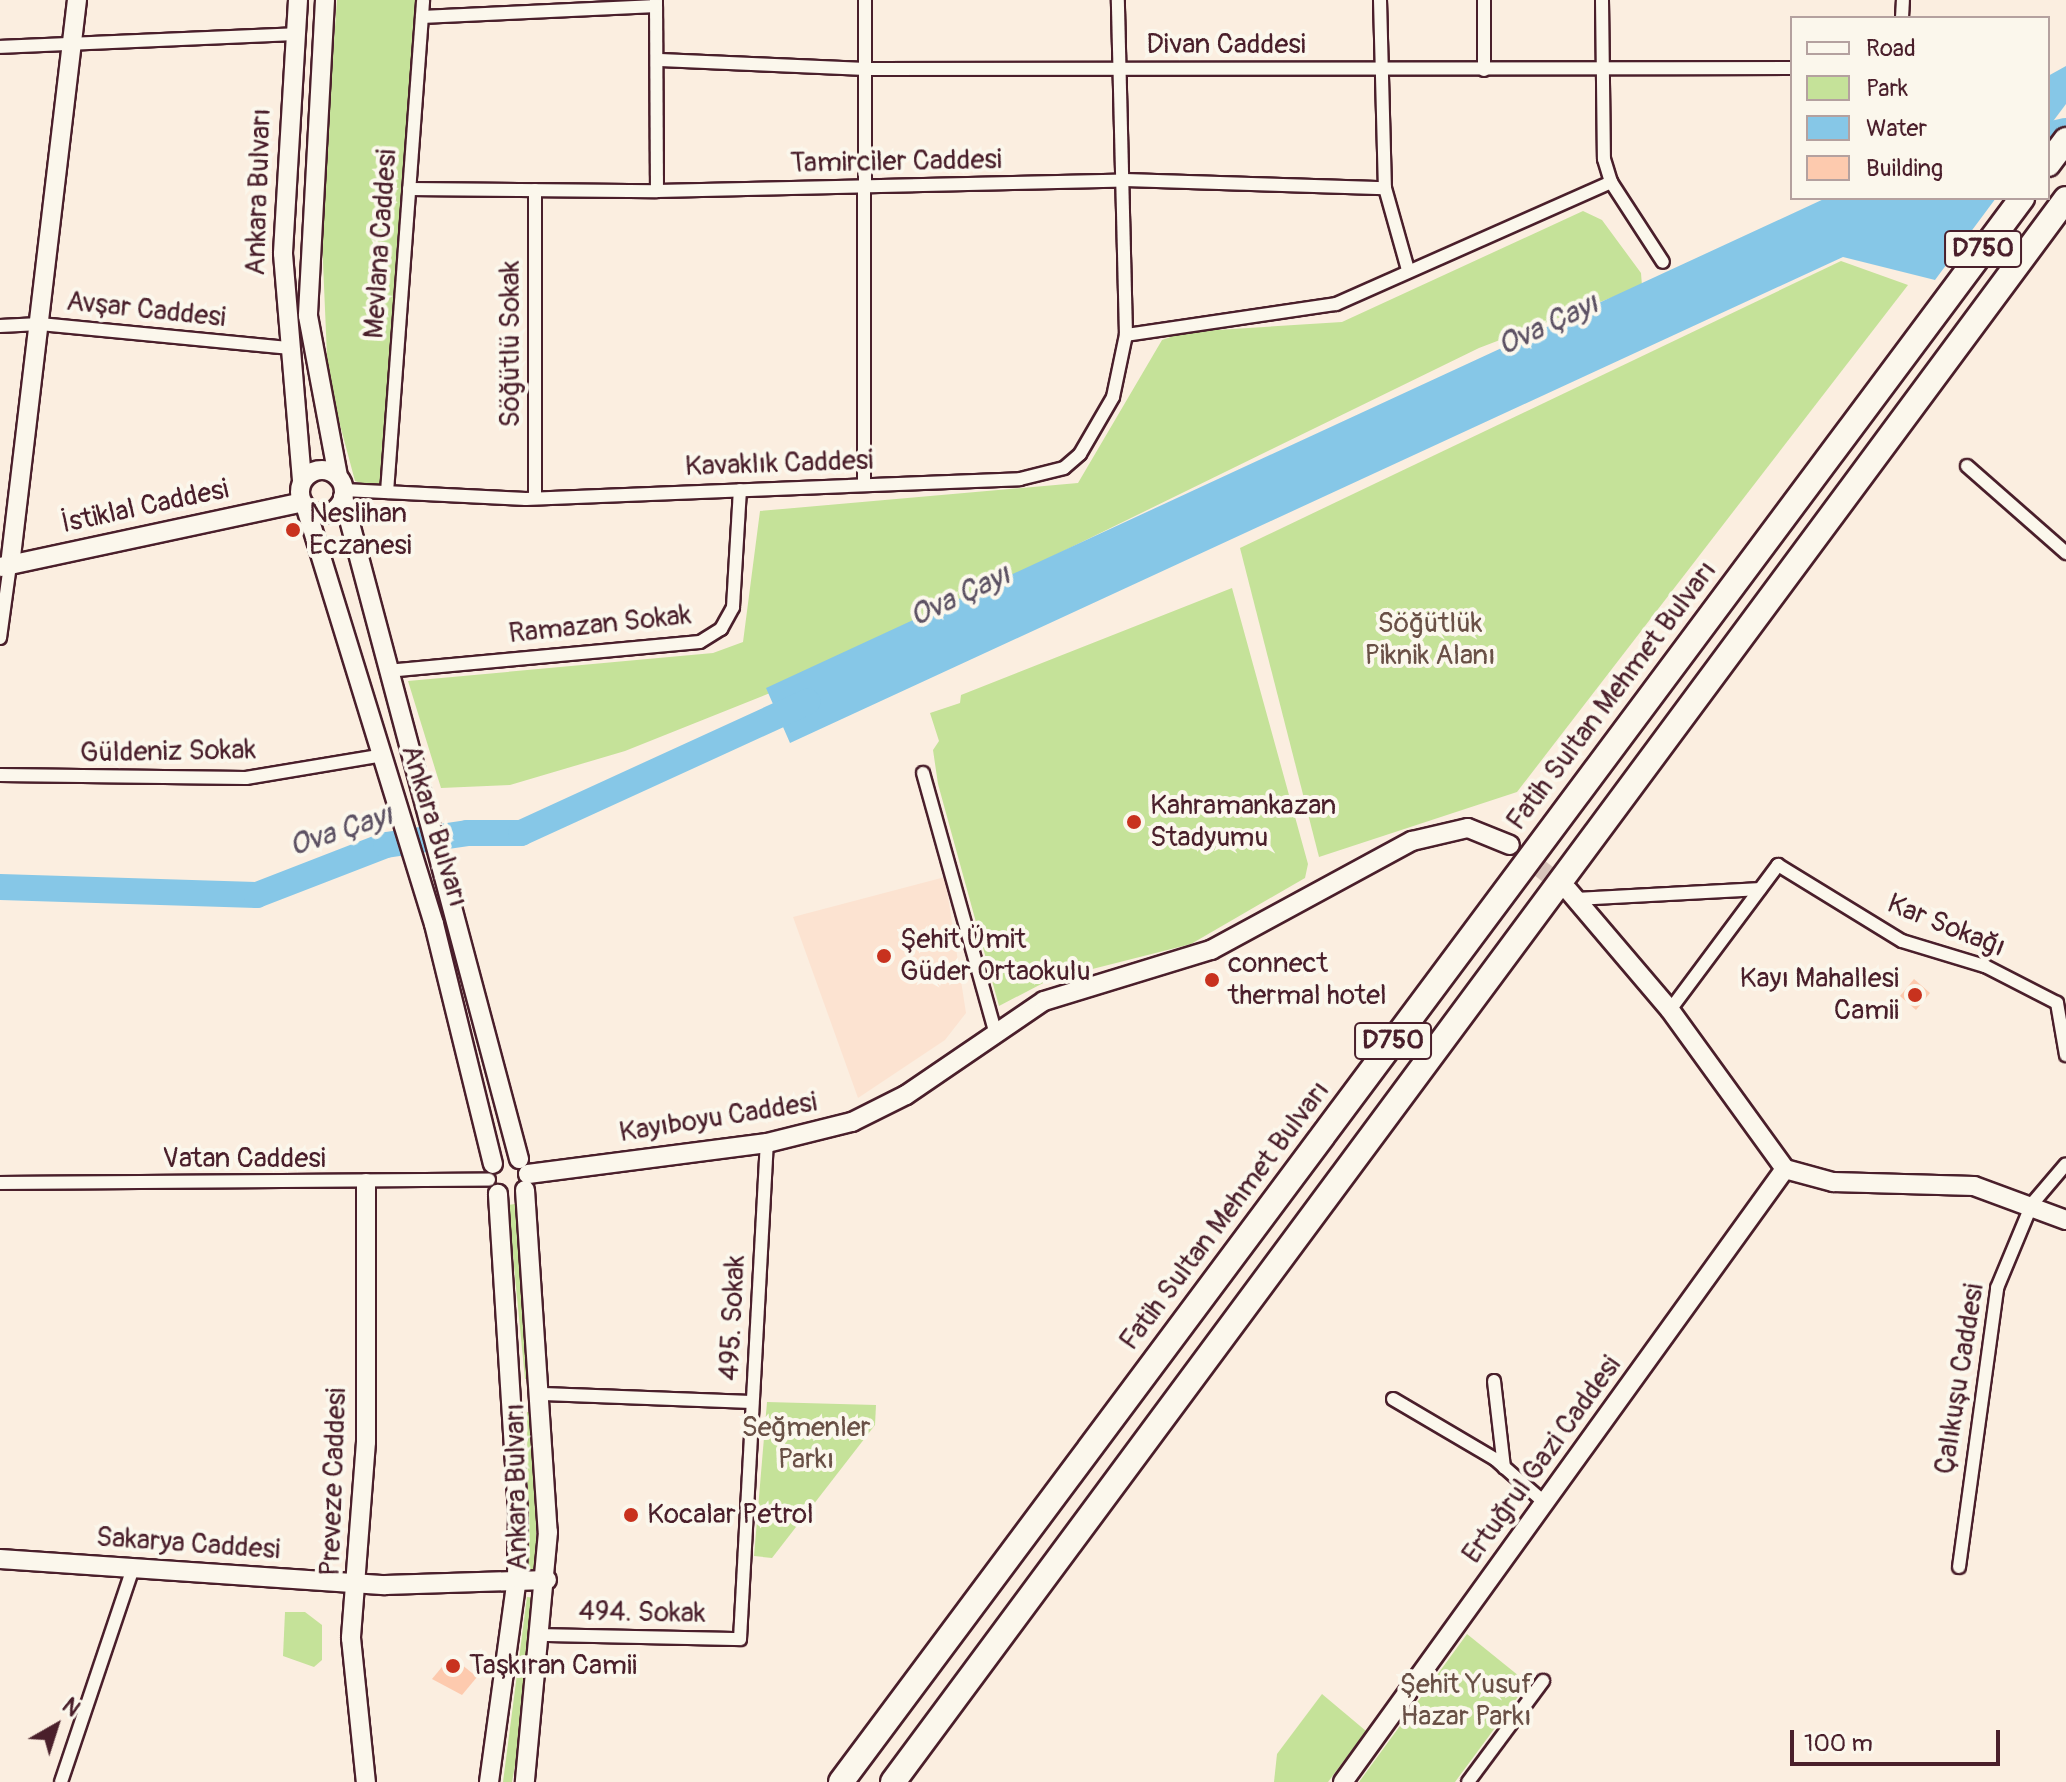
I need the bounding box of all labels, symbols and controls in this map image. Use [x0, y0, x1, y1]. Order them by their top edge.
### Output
legend [1790, 16, 2050, 200]
street label: Divan Caddesi [1146, 28, 1306, 62]
text: Road [1866, 34, 1916, 63]
text: Park [1866, 74, 1908, 103]
street label: Ankara Bulvarı [239, 108, 279, 276]
text: Water [1866, 114, 1927, 143]
street label: Tamirciler Caddesi [790, 143, 1002, 181]
street label: Mevlana Caddesi [358, 148, 404, 340]
text: Building [1866, 154, 1943, 183]
road number: D750 [1943, 227, 2023, 271]
street label: Söğütlü Sokak [494, 260, 528, 428]
street label: Avşar Caddesi [65, 285, 227, 335]
water label: Ova Çayı [1492, 286, 1604, 364]
street label: Kavaklık Caddesi [684, 444, 874, 484]
street label: İstiklal Caddesi [58, 473, 232, 541]
place label: Neslihan Eczanesi [309, 497, 412, 563]
marker: Neslihan Eczanesi [284, 521, 302, 539]
street label: Fatih Sultan Mehmet Bulvarı [1500, 555, 1724, 837]
water label: Ova Çayı [904, 557, 1016, 635]
street label: Ramazan Sokak [507, 599, 693, 651]
park label: Söğütlük Piknik Alanı [1364, 607, 1496, 673]
street label: Güldeniz Sokak [80, 734, 256, 770]
street label: Ankara Bulvarı [393, 741, 475, 911]
place label: Kahramankazan Stadyumu [1150, 789, 1336, 855]
water label: Ova Çayı [285, 797, 397, 865]
marker: Kahramankazan Stadyumu [1125, 813, 1143, 831]
street label: Kar Sokağı [1882, 887, 2010, 965]
place label: Şehit Ümit Güder Ortaokulu [900, 923, 1091, 989]
marker: Şehit Ümit Güder Ortaokulu [875, 947, 893, 965]
place label: connect thermal hotel [1228, 947, 1387, 1013]
place label: Kayı Mahallesi Camii [1740, 962, 1899, 1028]
marker: connect thermal hotel [1203, 971, 1221, 989]
marker: Kayı Mahallesi Camii [1906, 986, 1924, 1004]
road number: D750 [1353, 1019, 1433, 1063]
street label: Fatih Sultan Mehmet Bulvarı [1113, 1075, 1337, 1357]
street label: Kayıboyu Caddesi [617, 1086, 819, 1150]
street label: Vatan Caddesi [162, 1142, 326, 1176]
street label: 495. Sokak [713, 1254, 753, 1382]
street label: Çalıkuşu Caddesi [1928, 1281, 1992, 1477]
street label: Ertuğrul Gazi Caddesi [1456, 1350, 1628, 1570]
street label: Preveze Caddesi [314, 1387, 354, 1577]
street label: Ankara Bulvarı [499, 1403, 535, 1571]
park label: Seğmenler Parkı [741, 1411, 871, 1477]
place label: Kocalar Petrol [647, 1498, 814, 1532]
marker: Kocalar Petrol [622, 1506, 640, 1524]
street label: Sakarya Caddesi [95, 1521, 281, 1567]
street label: 494. Sokak [578, 1595, 706, 1631]
place label: Taşkıran Camii [469, 1649, 637, 1683]
marker: Taşkıran Camii [444, 1657, 462, 1675]
park label: Şehit Yusuf Hazar Parkı [1399, 1668, 1533, 1734]
north arrow [16, 1686, 96, 1766]
text: N [57, 1692, 86, 1723]
scale bar [1794, 1714, 2004, 1764]
text: 100 m [1804, 1729, 1873, 1758]

